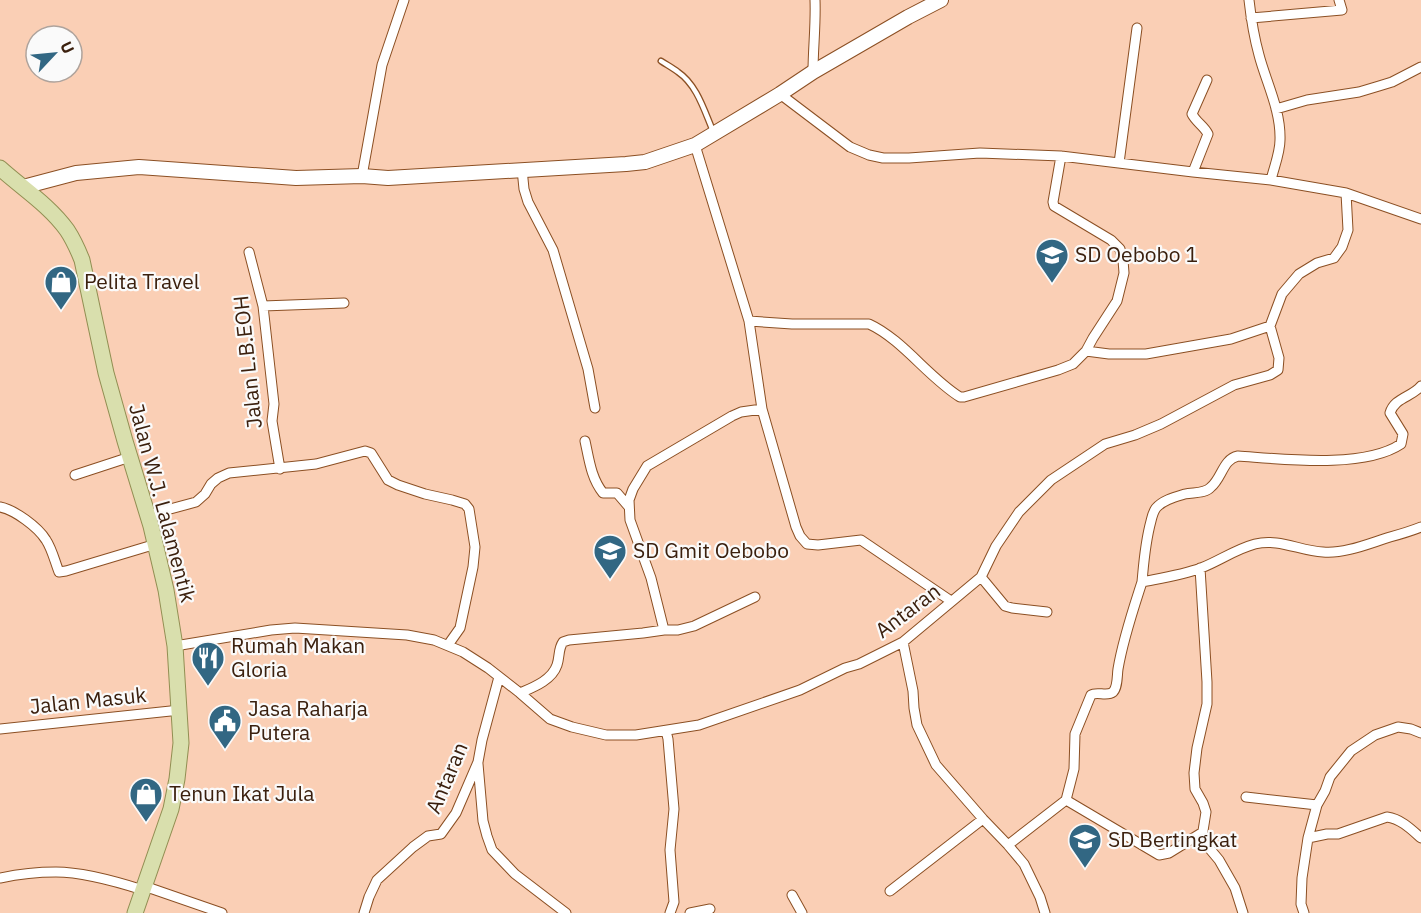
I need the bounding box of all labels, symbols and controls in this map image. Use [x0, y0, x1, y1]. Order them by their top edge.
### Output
north arrow [24, 24, 84, 84]
text: U [56, 38, 79, 57]
school or university icon: SD Oebobo 1 [1034, 237, 1070, 284]
place label: SD Oebobo 1 [1075, 240, 1198, 268]
shop icon: Pelita Travel [43, 264, 79, 311]
place label: Pelita Travel [84, 267, 200, 295]
street label: Jalan L.B.EOH [226, 294, 268, 430]
street label: Jalan W.J. Lalamentik [123, 400, 203, 605]
school or university icon: SD Gmit Oebobo [592, 533, 628, 580]
place label: SD Gmit Oebobo [633, 536, 789, 564]
street label: Antaran [869, 577, 946, 644]
place label: Rumah Makan Gloria [231, 631, 365, 683]
restaurant icon: Rumah Makan Gloria [190, 640, 226, 687]
street label: Jalan Masuk [28, 680, 148, 720]
place label: Jasa Raharja Putera [248, 694, 368, 746]
public building icon: Jasa Raharja Putera [207, 703, 243, 750]
street label: Antaran [419, 738, 474, 817]
shop icon: Tenun Ikat Jula [128, 776, 164, 823]
place label: Tenun Ikat Jula [169, 779, 314, 807]
school or university icon: SD Bertingkat [1067, 822, 1103, 869]
place label: SD Bertingkat [1108, 825, 1237, 853]

